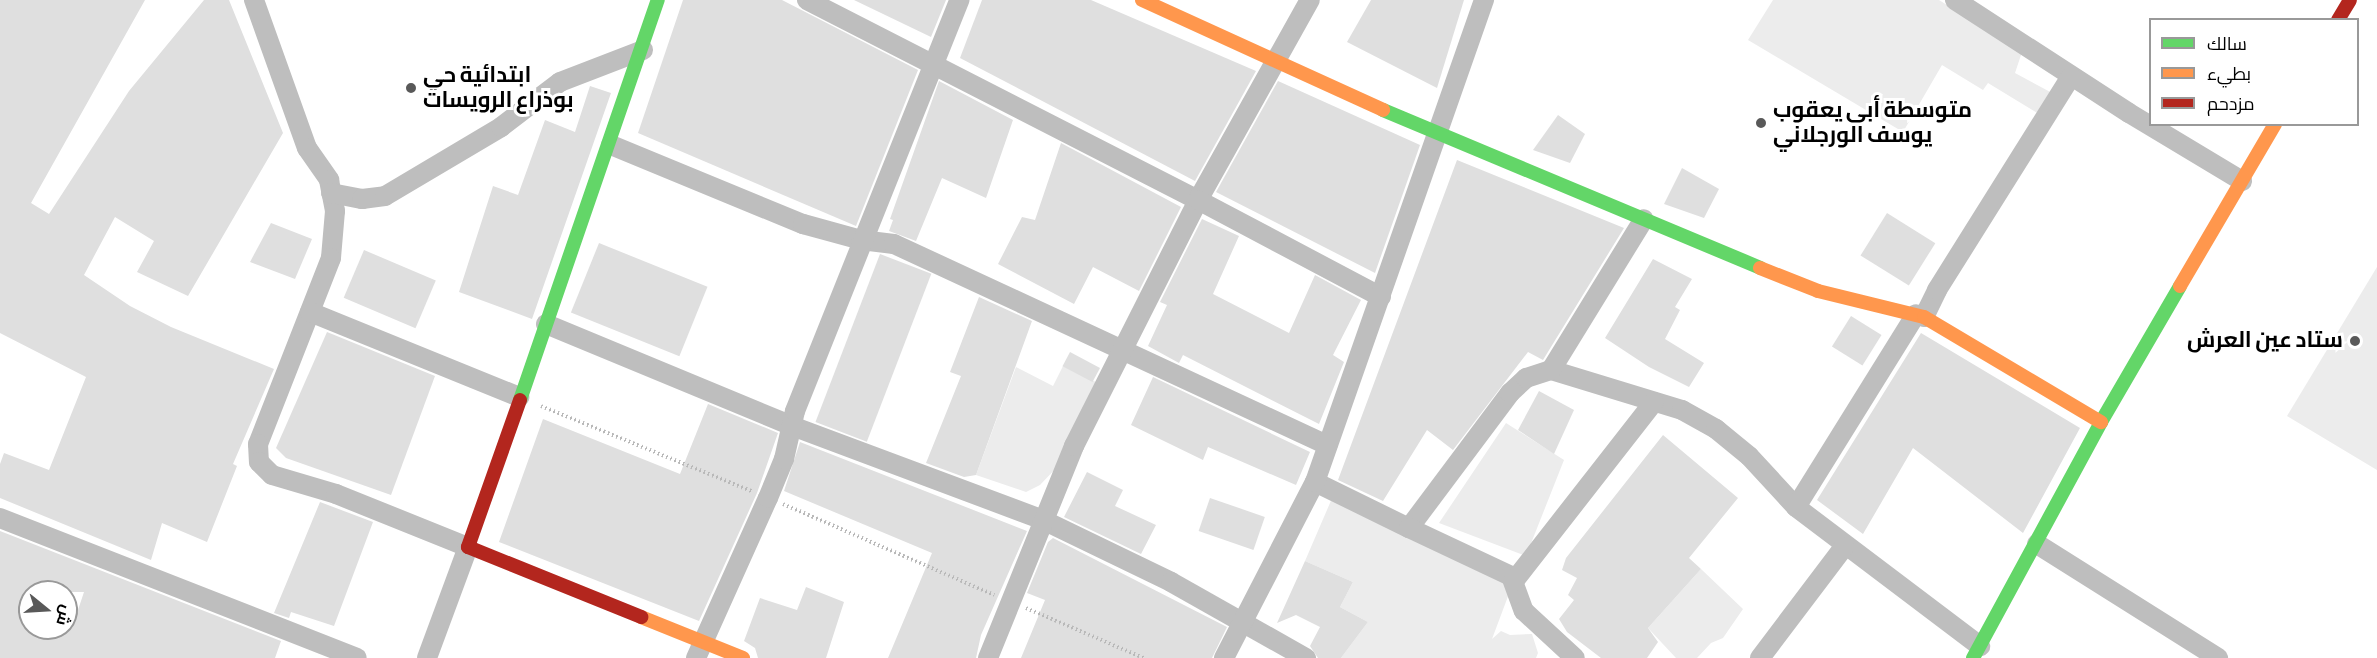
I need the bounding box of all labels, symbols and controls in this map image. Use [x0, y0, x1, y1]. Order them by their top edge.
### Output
legend [2149, 18, 2359, 126]
text: سالك [2207, 34, 2247, 55]
place label: ابتدائية حي بوذراع الرويسات [423, 62, 574, 113]
text: بطيء [2207, 64, 2251, 85]
marker: ابتدائية حي بوذراع الرويسات [404, 81, 418, 95]
text: مزدحم [2207, 94, 2255, 115]
place label: متوسطة أبي يعقوب يوسف الورجلاني [1773, 97, 1972, 148]
marker: متوسطة أبي يعقوب يوسف الورجلاني [1754, 116, 1768, 130]
place label: ستاد عين العرش [2187, 328, 2343, 354]
marker: ستاد عين العرش [2348, 334, 2362, 348]
north arrow [18, 580, 78, 640]
text: ش [51, 602, 76, 628]

